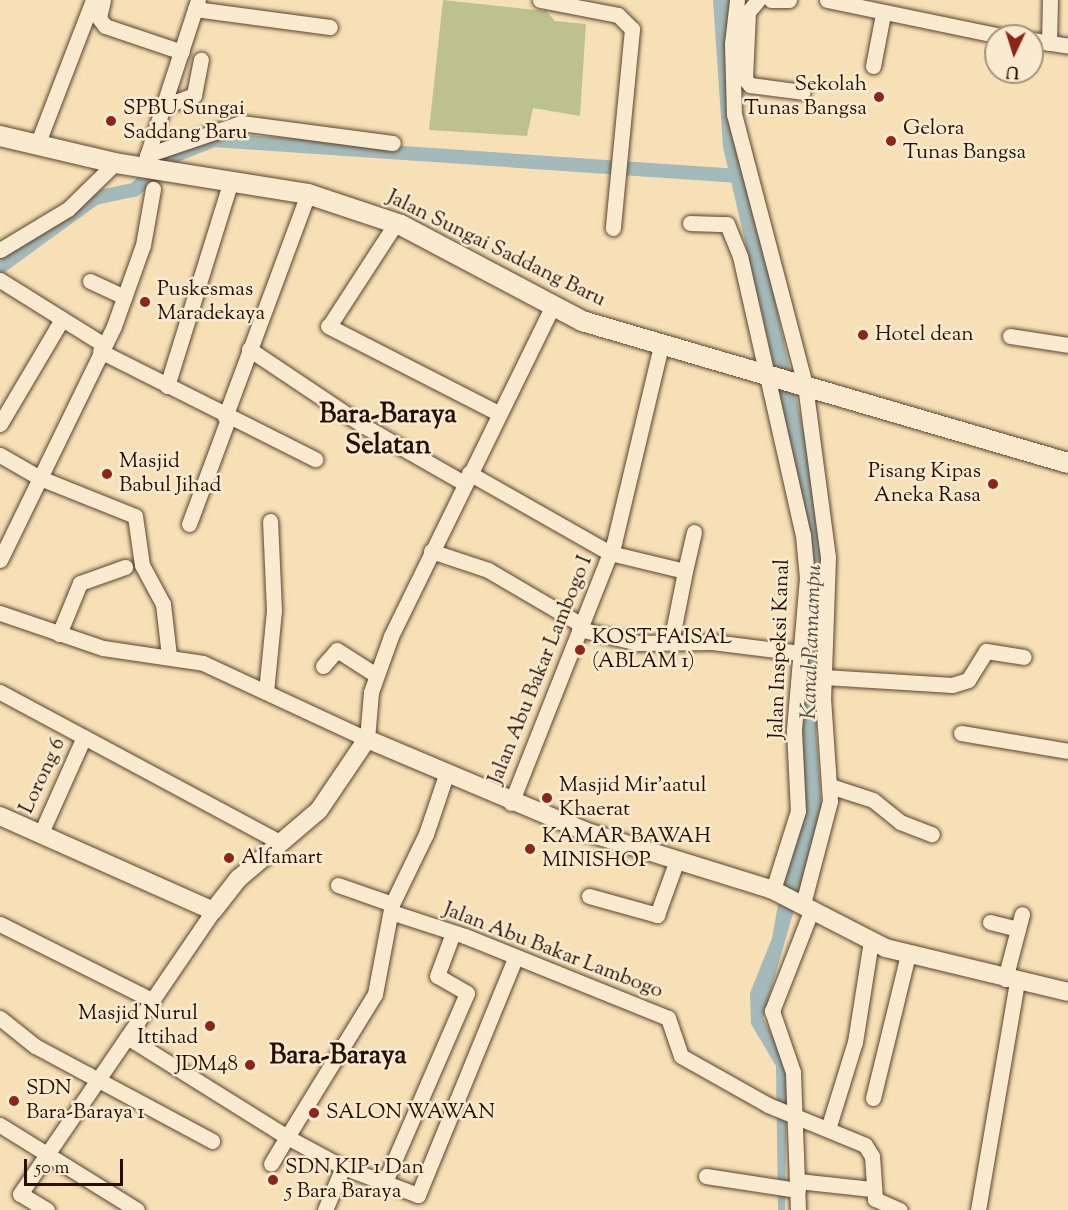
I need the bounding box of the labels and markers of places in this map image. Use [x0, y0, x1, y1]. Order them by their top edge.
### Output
place label: Sekolah Tunas Bangsa [744, 72, 867, 122]
marker: Sekolah Tunas Bangsa [872, 90, 886, 104]
place label: SPBU Sungai Saddang Baru [123, 96, 248, 146]
marker: SPBU Sungai Saddang Baru [104, 114, 118, 128]
place label: Gelora Tunas Bangsa [903, 116, 1026, 166]
marker: Gelora Tunas Bangsa [884, 134, 898, 148]
place label: Puskesmas Maradekaya [157, 277, 265, 327]
marker: Puskesmas Maradekaya [138, 295, 152, 309]
place label: Hotel dean [875, 322, 974, 348]
marker: Hotel dean [856, 328, 870, 342]
place label: Masjid Babul Jihad [119, 449, 221, 499]
place label: Pisang Kipas Aneka Rasa [868, 459, 981, 509]
marker: Masjid Babul Jihad [100, 467, 114, 481]
marker: Pisang Kipas Aneka Rasa [986, 477, 1000, 491]
place label: KOST FAISAL (ABLAM 1) [592, 625, 732, 675]
marker: KOST FAISAL (ABLAM 1) [573, 643, 587, 657]
place label: Masjid Mir'aatul Khaerat [559, 773, 707, 823]
marker: Masjid Mir'aatul Khaerat [540, 791, 554, 805]
place label: KAMAR BAWAH MINISHOP [542, 824, 711, 874]
marker: KAMAR BAWAH MINISHOP [523, 842, 537, 856]
place label: Alfamart [241, 845, 323, 871]
marker: Alfamart [222, 851, 236, 865]
place label: Masjid Nurul Ittihad [78, 1001, 198, 1051]
marker: Masjid Nurul Ittihad [203, 1019, 217, 1033]
place label: JDM48 [175, 1052, 238, 1078]
marker: JDM48 [243, 1058, 257, 1072]
place label: SDN Bara-Baraya 1 [26, 1076, 145, 1126]
marker: SDN Bara-Baraya 1 [7, 1094, 21, 1108]
place label: SALON WAWAN [326, 1100, 495, 1126]
marker: SALON WAWAN [307, 1106, 321, 1120]
place label: SDN KIP 1 Dan 5 Bara Baraya [285, 1155, 424, 1205]
marker: SDN KIP 1 Dan 5 Bara Baraya [266, 1173, 280, 1187]

